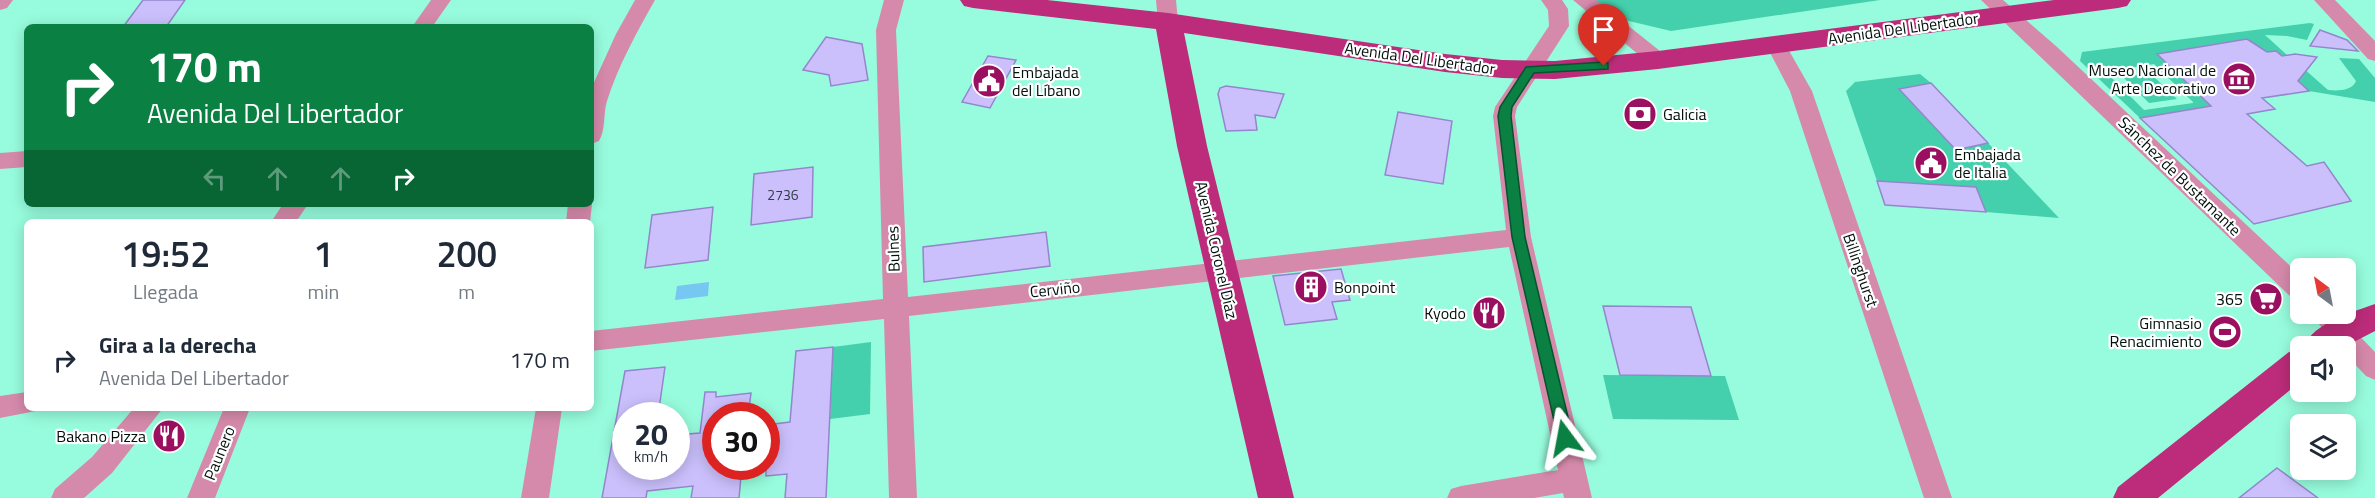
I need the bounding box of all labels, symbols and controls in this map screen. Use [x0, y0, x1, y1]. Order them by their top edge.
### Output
pin [1578, 4, 1629, 66]
street label: Avenida Del Libertador [1826, 5, 1980, 50]
icon: arrive [1587, 13, 1620, 46]
text: 170 m [147, 34, 262, 98]
street label: Avenida Del Libertador [1343, 36, 1497, 81]
icon: right [48, 48, 126, 126]
place label: Museo Nacional de Arte Decorativo [2088, 58, 2216, 100]
place label: Embajada del Líbano [1012, 60, 1081, 102]
museum icon: Museo Nacional de Arte Decorativo [2221, 61, 2257, 97]
public building icon: Embajada del Líbano [971, 63, 1007, 99]
text: Avenida Del Libertador [147, 92, 403, 133]
bank icon: Galicia [1622, 96, 1658, 132]
place label: Galicia [1663, 102, 1707, 126]
street label: Sánchez de Bustamante [2113, 111, 2247, 241]
place label: Embajada de Italia [1954, 142, 2021, 184]
public building icon: Embajada de Italia [1913, 145, 1949, 181]
icon: left [198, 162, 231, 195]
icon: ahead [261, 162, 294, 195]
icon: ahead [324, 162, 357, 195]
icon: right [387, 162, 420, 195]
street label: Avenida Coronel Díaz [1189, 179, 1245, 321]
house number: 2736 [767, 184, 799, 205]
text: 19:52 [121, 226, 210, 281]
text: 1 [313, 226, 333, 281]
text: 200 [436, 226, 497, 281]
street label: Bulnes [880, 226, 906, 272]
street label: Billinghurst [1837, 230, 1885, 311]
north arrow [2290, 258, 2356, 324]
map controls [2290, 258, 2356, 480]
building icon: Bonpoint [1293, 269, 1329, 305]
street label: Cerviño [1029, 274, 1081, 304]
place label: Bonpoint [1334, 275, 1396, 299]
text: Llegada [133, 276, 198, 307]
text: min [307, 276, 339, 307]
text: m [458, 276, 475, 307]
supermarket icon: 365 [2248, 281, 2284, 317]
place label: 365 [2216, 287, 2243, 311]
restaurant icon: Kyodo [1471, 295, 1507, 331]
place label: Kyodo [1424, 301, 1466, 325]
place label: Gimnasio Renacimiento [2110, 311, 2202, 353]
sports icon: Gimnasio Renacimiento [2207, 314, 2243, 350]
text: Gira a la derecha [99, 328, 256, 362]
button: sound [2290, 336, 2356, 402]
text: 170 m [510, 343, 570, 377]
icon: right [48, 344, 81, 377]
text: Avenida Del Libertador [99, 362, 289, 393]
speed limit sign: 30 [702, 402, 780, 480]
position arrow [1533, 406, 1597, 470]
text: 20 [634, 411, 668, 457]
button: layers [2290, 414, 2356, 480]
restaurant icon: Bakano Pizza [151, 418, 187, 454]
street label: Paunero [197, 422, 241, 484]
place label: Bakano Pizza [56, 424, 146, 448]
text: km/h [634, 445, 668, 468]

